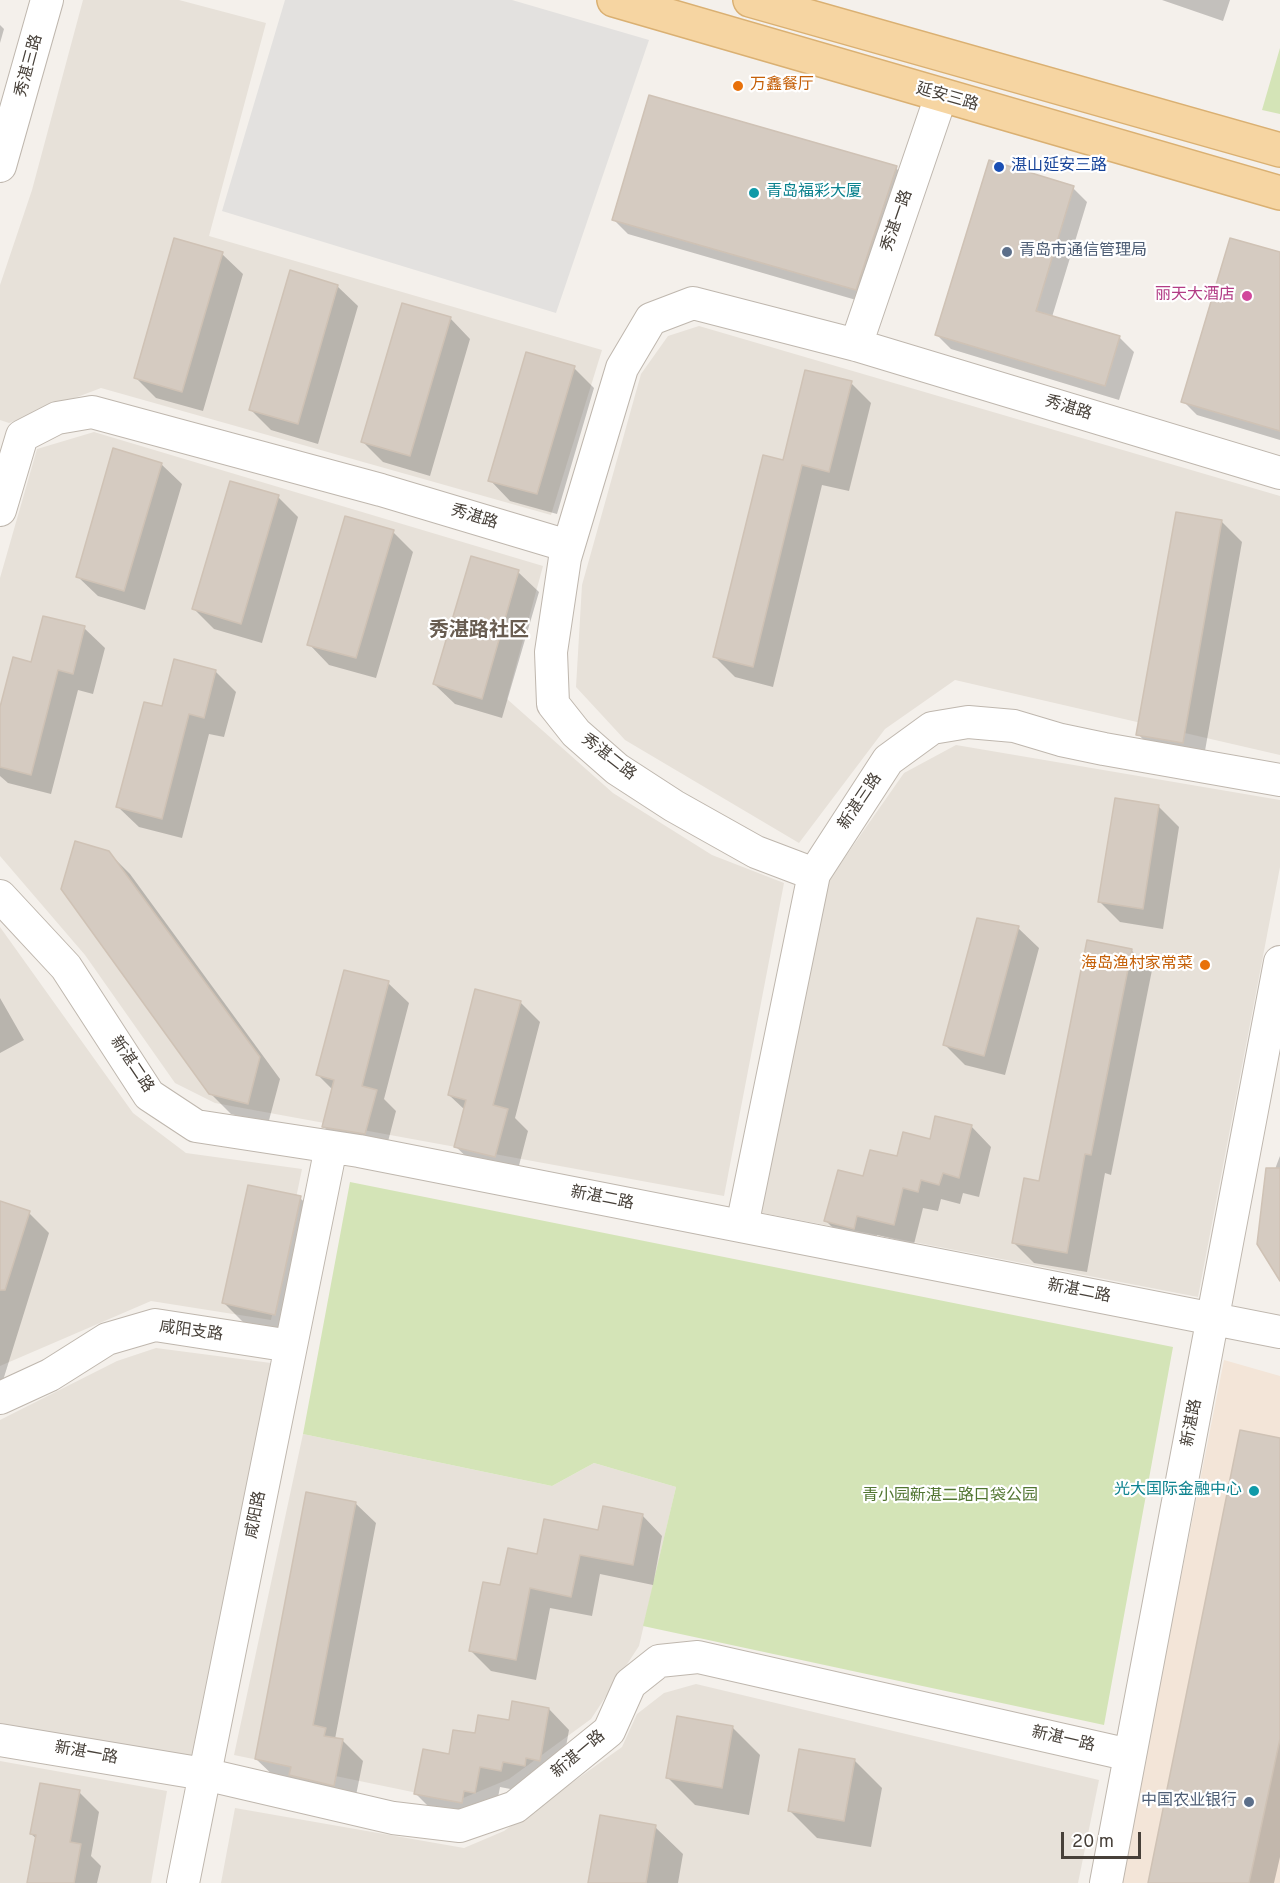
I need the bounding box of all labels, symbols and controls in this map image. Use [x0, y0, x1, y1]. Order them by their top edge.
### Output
street label: 秀湛三路 [12, 33, 48, 99]
place label: 万鑫餐厅 [750, 76, 814, 96]
marker: 万鑫餐厅 [731, 79, 745, 93]
street label: 延安三路 [914, 80, 980, 116]
place label: 湛山延安三路 [1011, 157, 1107, 177]
marker: 湛山延安三路 [992, 160, 1006, 174]
place label: 青岛福彩大厦 [766, 183, 862, 203]
marker: 青岛福彩大厦 [747, 186, 761, 200]
street label: 秀湛一路 [879, 188, 917, 254]
place label: 青岛市通信管理局 [1019, 242, 1147, 262]
marker: 青岛市通信管理局 [1000, 245, 1014, 259]
place label: 丽天大酒店 [1155, 286, 1235, 306]
marker: 丽天大酒店 [1240, 289, 1254, 303]
street label: 秀湛路 [1042, 393, 1094, 425]
street label: 秀湛路 [448, 502, 500, 534]
district label: 秀湛路社区 [429, 620, 529, 644]
street label: 秀湛二路 [577, 731, 639, 785]
street label: 新湛三路 [835, 770, 887, 834]
place label: 海岛渔村家常菜 [1081, 955, 1193, 975]
marker: 海岛渔村家常菜 [1198, 958, 1212, 972]
street label: 新湛二路 [105, 1033, 157, 1097]
street label: 新湛二路 [569, 1183, 635, 1215]
street label: 新湛二路 [1046, 1276, 1112, 1308]
street label: 咸阳支路 [158, 1318, 224, 1346]
street label: 新湛路 [1179, 1398, 1207, 1448]
place label: 光大国际金融中心 [1114, 1481, 1242, 1501]
marker: 光大国际金融中心 [1247, 1484, 1261, 1498]
park label: 青小园·新湛二路口袋公园 [862, 1487, 1038, 1507]
street label: 咸阳路 [243, 1490, 271, 1540]
street label: 新湛一路 [1030, 1723, 1096, 1757]
street label: 新湛一路 [548, 1727, 610, 1783]
street label: 新湛一路 [53, 1739, 119, 1769]
place label: 中国农业银行 [1141, 1792, 1237, 1812]
marker: 中国农业银行 [1242, 1795, 1256, 1809]
scale bar [1064, 1820, 1144, 1858]
text: 20 m [1072, 1831, 1114, 1854]

